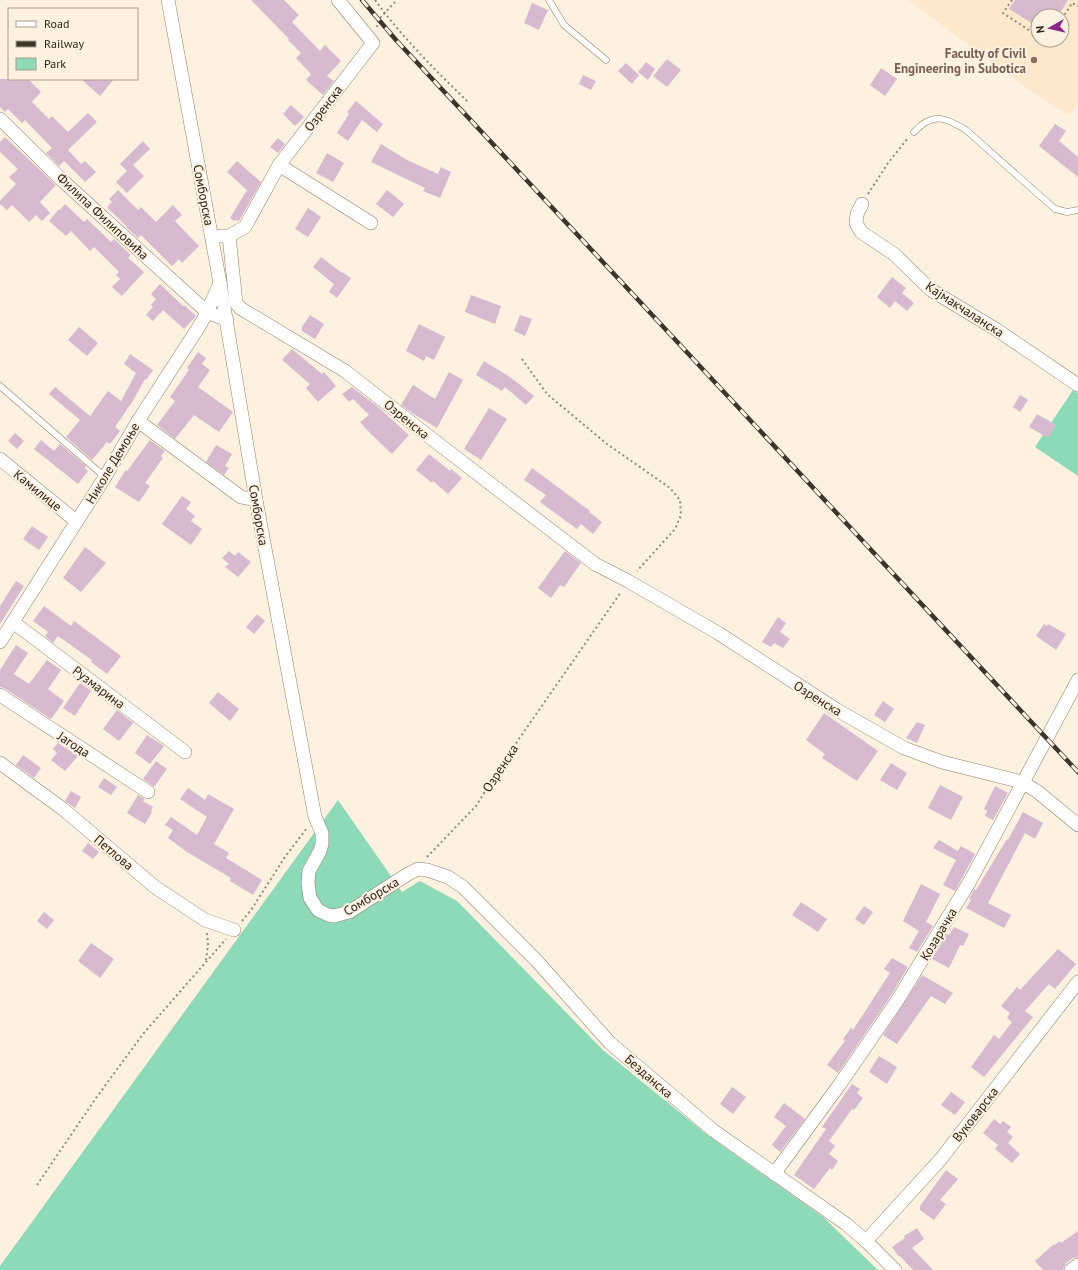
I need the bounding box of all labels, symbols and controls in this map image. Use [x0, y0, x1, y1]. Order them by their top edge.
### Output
legend [8, 8, 138, 80]
north arrow [1030, 8, 1070, 48]
text: Road [44, 16, 69, 31]
text: N [1033, 25, 1048, 34]
text: Railway [44, 36, 84, 51]
place label: Faculty of Civil Engineering in Subotica [894, 45, 1026, 77]
marker: Faculty of Civil Engineering in Subotica [1029, 55, 1039, 65]
text: Park [44, 56, 66, 71]
street label: Озренска [300, 82, 346, 135]
street label: Сомборска [189, 163, 218, 227]
street label: Филипа Филиповића [53, 169, 152, 263]
street label: Кајмакчаланска [922, 278, 1007, 341]
street label: Озренска [380, 396, 433, 443]
street label: Николе Демоње [81, 419, 143, 507]
street label: Камилице [10, 466, 65, 515]
street label: Сомборска [245, 483, 272, 547]
street label: Рузмарина [69, 662, 128, 713]
street label: Озренска [790, 677, 845, 720]
street label: Јагода [53, 727, 93, 761]
street label: Озренска [479, 741, 522, 795]
street label: Петлова [90, 831, 137, 874]
street label: Сомборска [340, 873, 402, 920]
street label: Козарачка [916, 905, 961, 964]
street label: Безданска [621, 1051, 676, 1102]
street label: Вуковарска [949, 1083, 1002, 1145]

